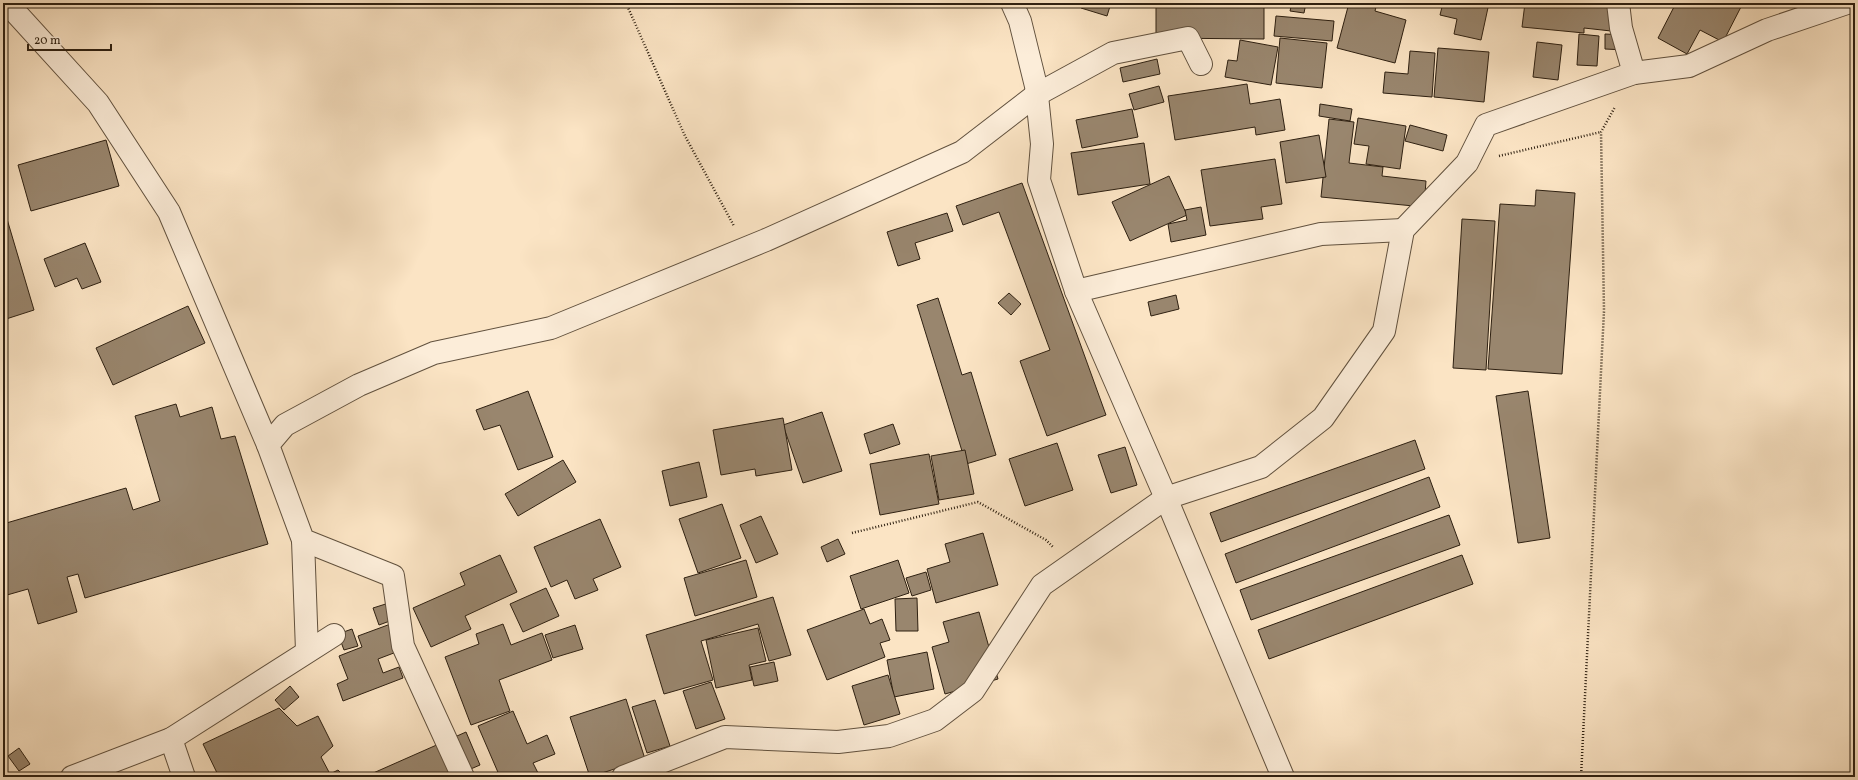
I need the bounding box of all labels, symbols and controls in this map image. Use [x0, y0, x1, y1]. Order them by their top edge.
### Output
scale bar [28, 26, 111, 52]
text: 20 m [34, 33, 61, 49]

